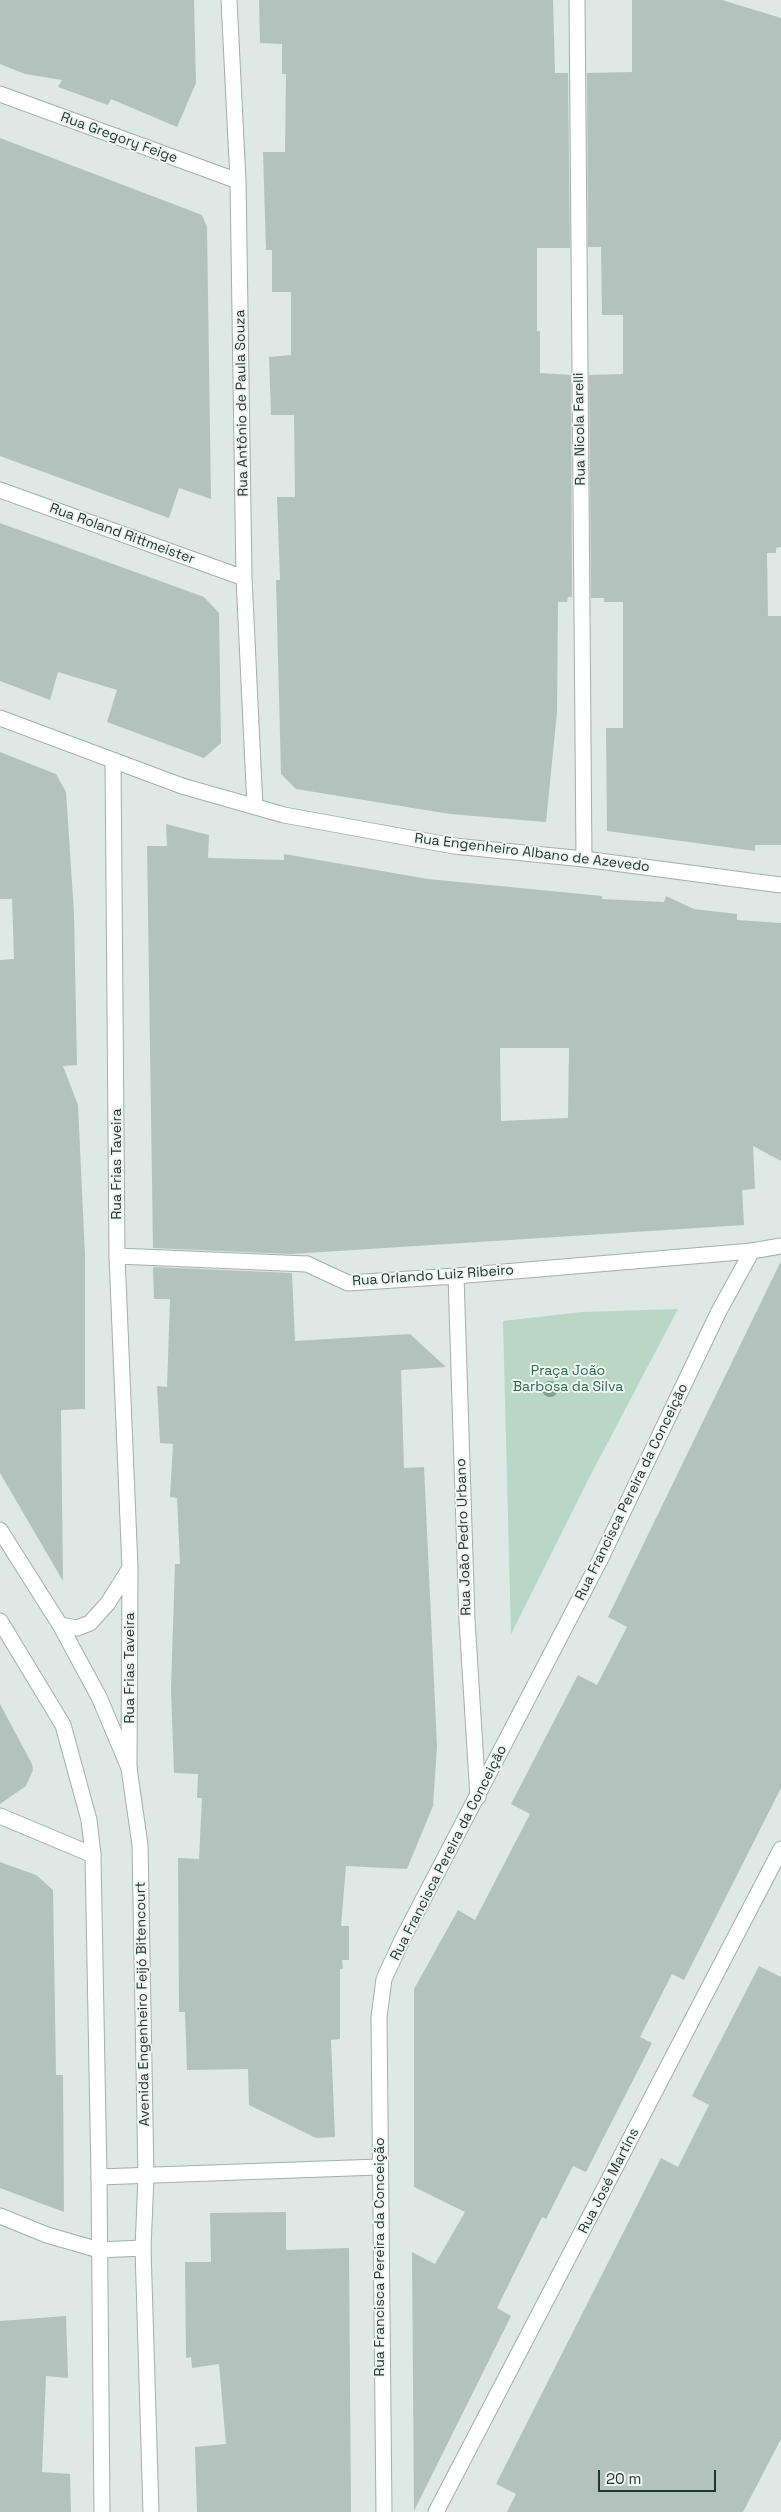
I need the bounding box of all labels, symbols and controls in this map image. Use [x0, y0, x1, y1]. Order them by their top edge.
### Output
street label: Rua Gregory Feige [58, 109, 180, 167]
street label: Rua Antônio de Paula Souza [232, 309, 252, 497]
street label: Rua Nicola Farelli [571, 372, 589, 486]
street label: Rua Roland Rittmeister [47, 500, 197, 568]
street label: Rua Engenheiro Albano de Azevedo [413, 830, 651, 876]
street label: Rua Frias Taveira [109, 1108, 125, 1220]
street label: Rua Orlando Luiz Ribeiro [352, 1262, 514, 1290]
park label: Praça João Barbosa da Silva [513, 1363, 623, 1395]
street label: Rua Francisca Pereira da Conceição [572, 1381, 692, 1603]
street label: Rua João Pedro Urbano [453, 1458, 475, 1616]
street label: Rua Frias Taveira [122, 1612, 138, 1724]
street label: Rua Francisca Pereira da Conceição [387, 1743, 511, 1963]
street label: Avenida Engenheiro Feijó Bitencourt [132, 1882, 154, 2126]
street label: Rua José Martins [575, 2125, 643, 2237]
street label: Rua Francisca Pereira da Conceição [372, 2137, 388, 2377]
scale bar [601, 2460, 718, 2492]
text: 20 m [606, 2469, 641, 2488]

